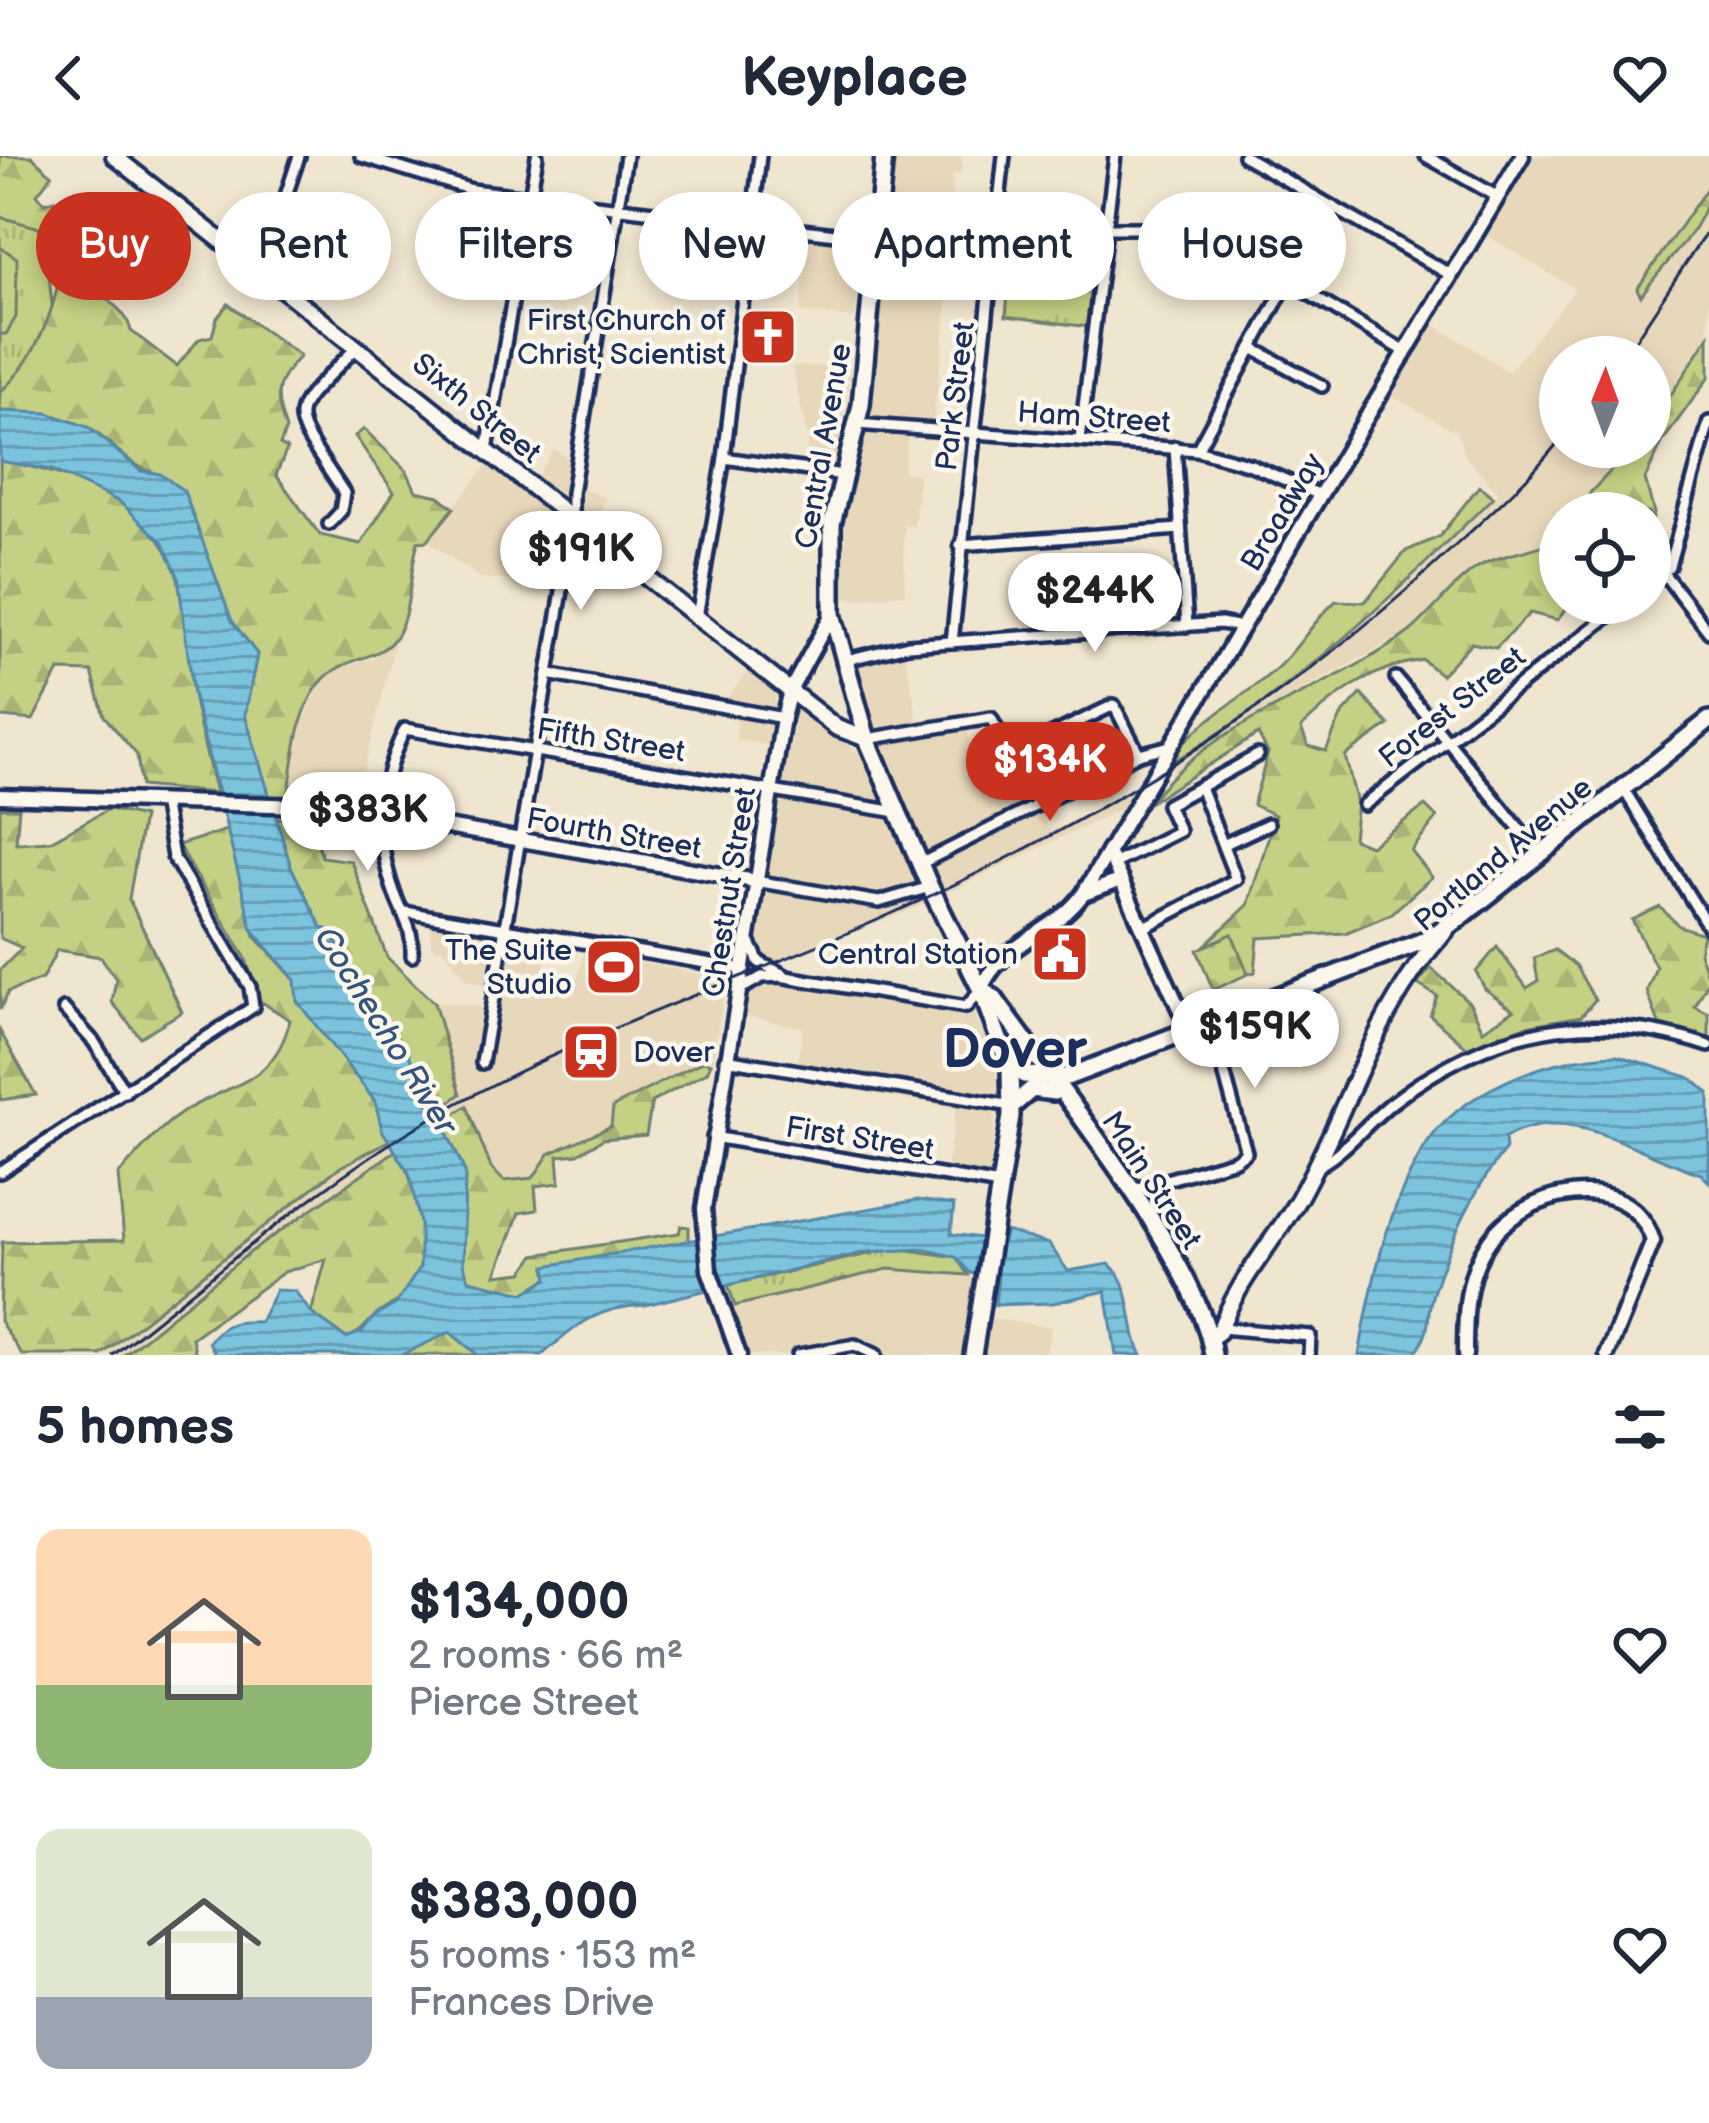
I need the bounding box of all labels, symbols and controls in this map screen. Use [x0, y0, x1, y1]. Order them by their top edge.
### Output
icon: back [36, 45, 102, 111]
icon: heart [1607, 45, 1673, 111]
text: Keyplace [741, 46, 968, 111]
chip: Buy [36, 192, 191, 300]
chip: Rent [215, 192, 391, 300]
chip: Filters [415, 192, 615, 300]
chip: New [639, 192, 808, 300]
chip: Apartment [832, 192, 1114, 300]
chip: House [1138, 192, 1346, 300]
place label: First Church of Christ, Scientist [517, 303, 726, 373]
church icon: First Church of Christ, Scientist [737, 306, 799, 368]
street label: Park Street [929, 319, 983, 473]
north arrow [1539, 336, 1671, 468]
map controls [1539, 336, 1671, 624]
street label: Central Avenue [788, 341, 860, 552]
street label: Sixth Street [405, 346, 548, 472]
street label: Ham Street [1016, 395, 1172, 441]
street label: Broadway [1234, 447, 1332, 578]
button: locate [1539, 492, 1671, 624]
pin: $191K [497, 511, 665, 613]
text: $191K [527, 526, 635, 573]
pin: $244K [1011, 553, 1179, 655]
text: $244K [1035, 568, 1155, 615]
street label: Forest Street [1372, 639, 1533, 776]
street label: Fifth Street [534, 711, 688, 770]
pin: $134K [966, 722, 1134, 824]
text: $134K [993, 737, 1107, 784]
street label: Portland Avenue [1407, 770, 1600, 940]
pin: $383K [284, 772, 452, 874]
street label: Chestnut Street [696, 784, 764, 1000]
text: $383K [307, 787, 429, 834]
street label: Fourth Street [523, 801, 704, 867]
water label: Cochecho River [305, 920, 466, 1144]
public building icon: Central Station [1029, 923, 1091, 985]
place label: The Suite Studio [445, 933, 572, 1003]
sports icon: The Suite Studio [583, 936, 645, 998]
place label: Central Station [818, 937, 1018, 973]
pin: $159K [1171, 989, 1339, 1091]
text: $159K [1198, 1004, 1312, 1051]
district label: Dover [943, 1018, 1088, 1083]
station icon: Dover [560, 1021, 622, 1083]
place label: Dover [633, 1035, 715, 1071]
street label: Main Street [1093, 1105, 1209, 1256]
street label: First Street [783, 1110, 937, 1168]
icon: filters [1607, 1394, 1673, 1460]
text: 5 homes [36, 1397, 234, 1458]
text: $134,000 [408, 1572, 630, 1633]
icon: home [132, 1577, 276, 1721]
icon: heart [1607, 1616, 1673, 1682]
text: 2 rooms · 66 m² [408, 1633, 683, 1680]
text: Pierce Street [408, 1680, 639, 1727]
text: $383,000 [408, 1872, 638, 1933]
icon: home [132, 1877, 276, 2021]
icon: heart [1607, 1916, 1673, 1982]
text: 5 rooms · 153 m² [408, 1933, 697, 1980]
text: Frances Drive [408, 1980, 654, 2027]

